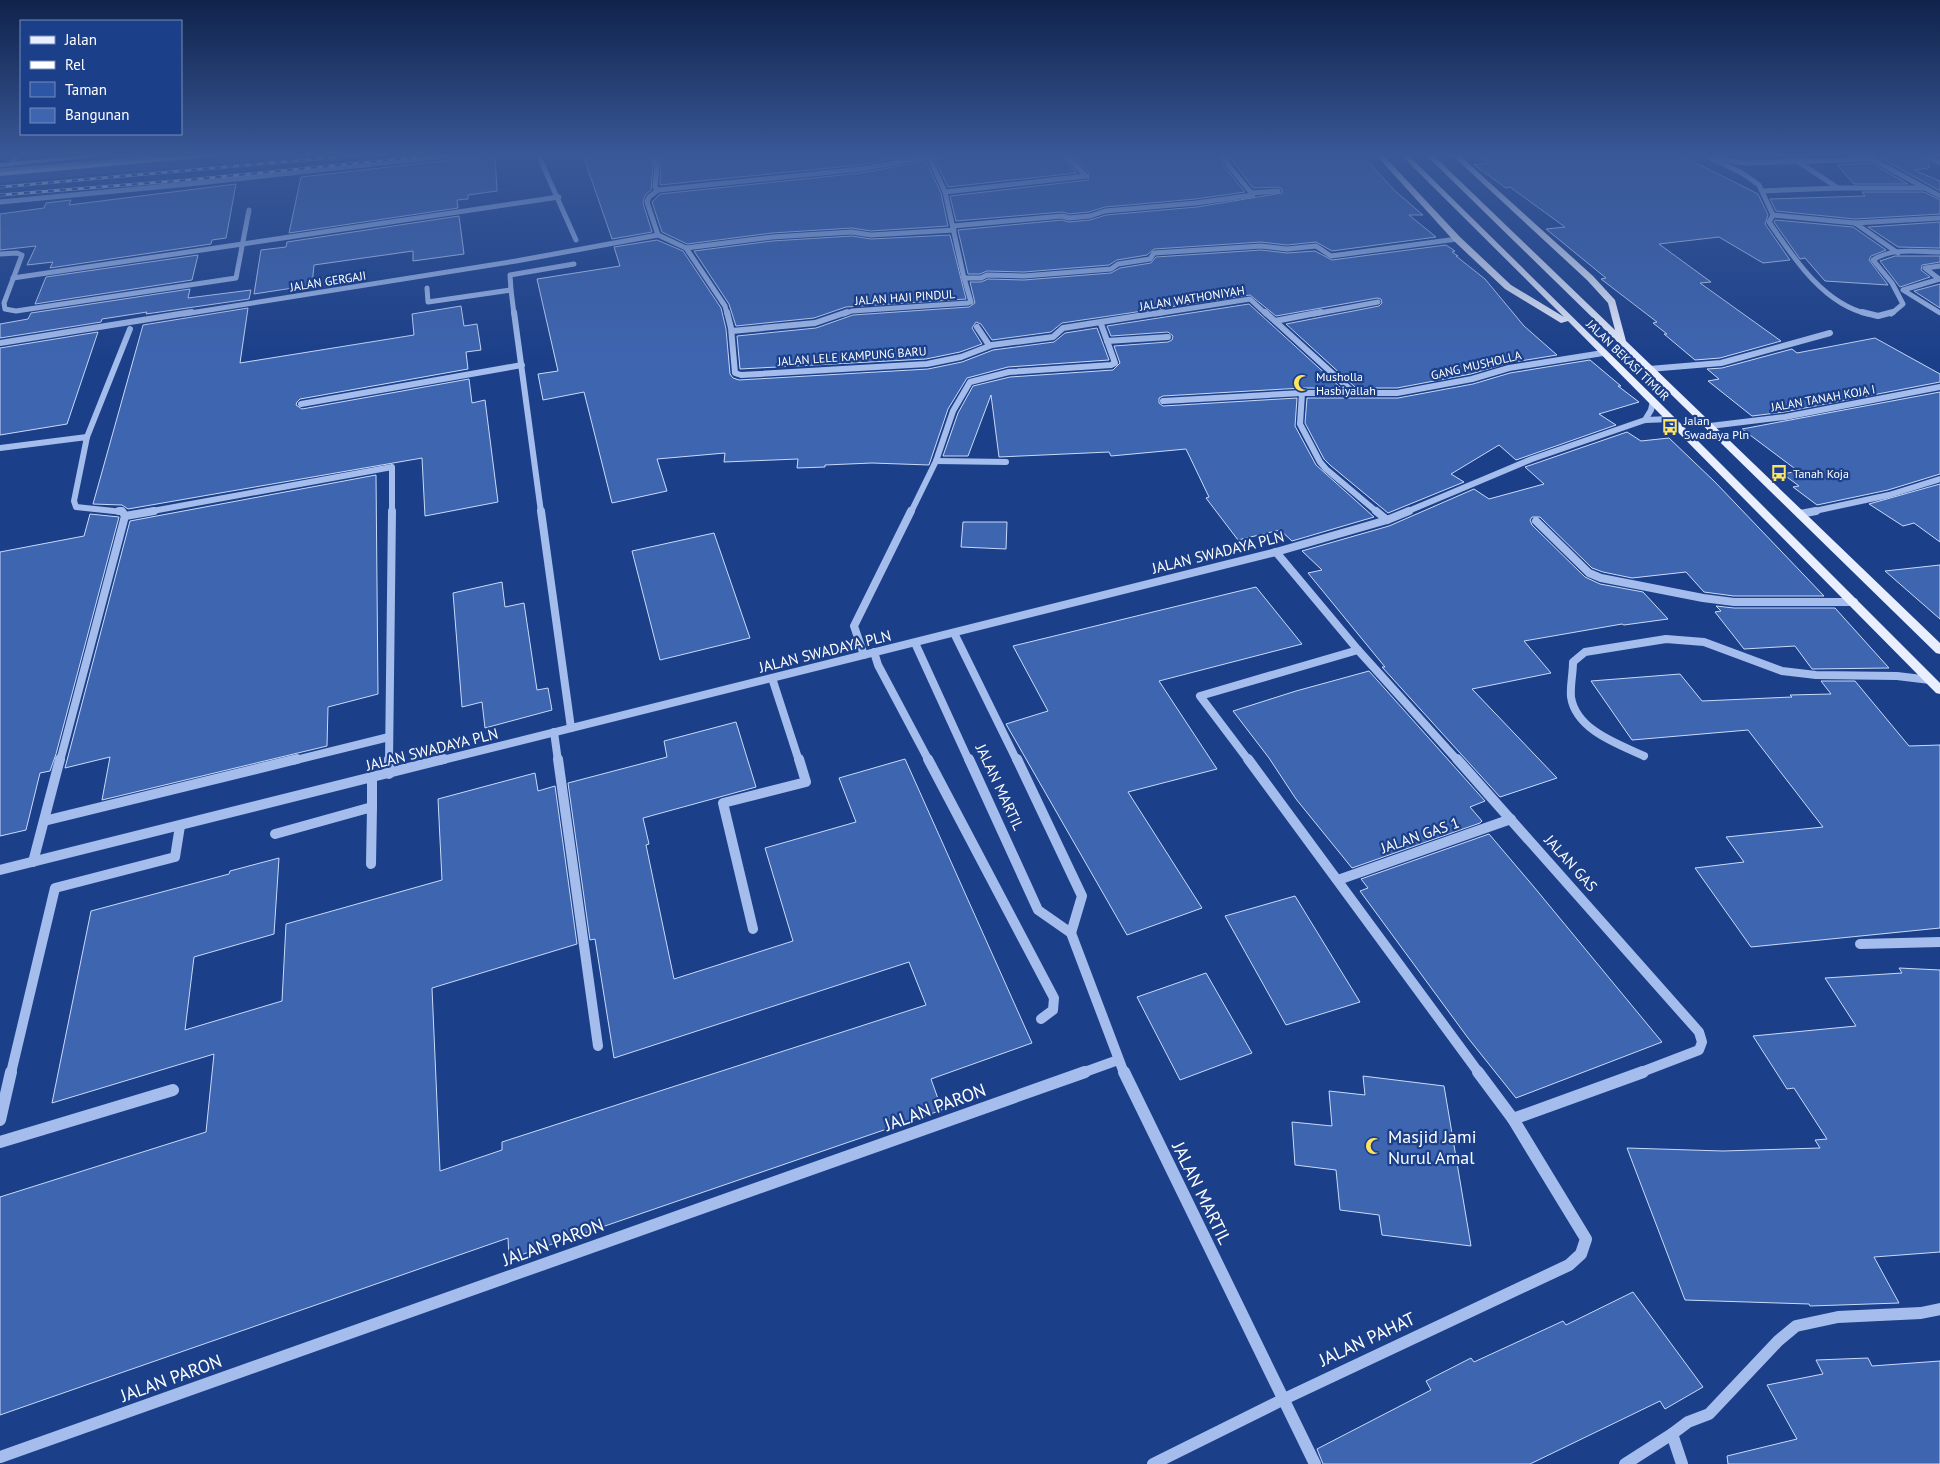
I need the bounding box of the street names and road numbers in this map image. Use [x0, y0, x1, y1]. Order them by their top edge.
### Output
street label: JALAN GERGAJI [288, 268, 367, 295]
street label: JALAN WATHONIYAH [1137, 282, 1246, 314]
street label: JALAN HAJI PINDUL [853, 286, 956, 308]
street label: JALAN BEKASI TIMUR [1583, 316, 1673, 404]
street label: JALAN LELE KAMPUNG BARU [776, 343, 927, 369]
street label: GANG MUSHOLLA [1429, 347, 1523, 383]
street label: JALAN TANAH KOJA I [1769, 381, 1876, 415]
street label: JALAN SWADAYA PLN [1149, 526, 1286, 578]
street label: JALAN SWADAYA PLN [756, 625, 893, 677]
street label: JALAN SWADAYA PLN [363, 723, 500, 775]
street label: JALAN MARTIL [971, 740, 1028, 833]
street label: JALAN GAS 1 [1377, 813, 1462, 858]
street label: JALAN GAS [1540, 830, 1601, 895]
street label: JALAN PARON [880, 1078, 989, 1136]
street label: JALAN MARTIL [1167, 1137, 1237, 1248]
street label: JALAN PARON [498, 1213, 607, 1271]
street label: JALAN PAHAT [1314, 1307, 1419, 1372]
street label: JALAN PARON [116, 1349, 225, 1407]

